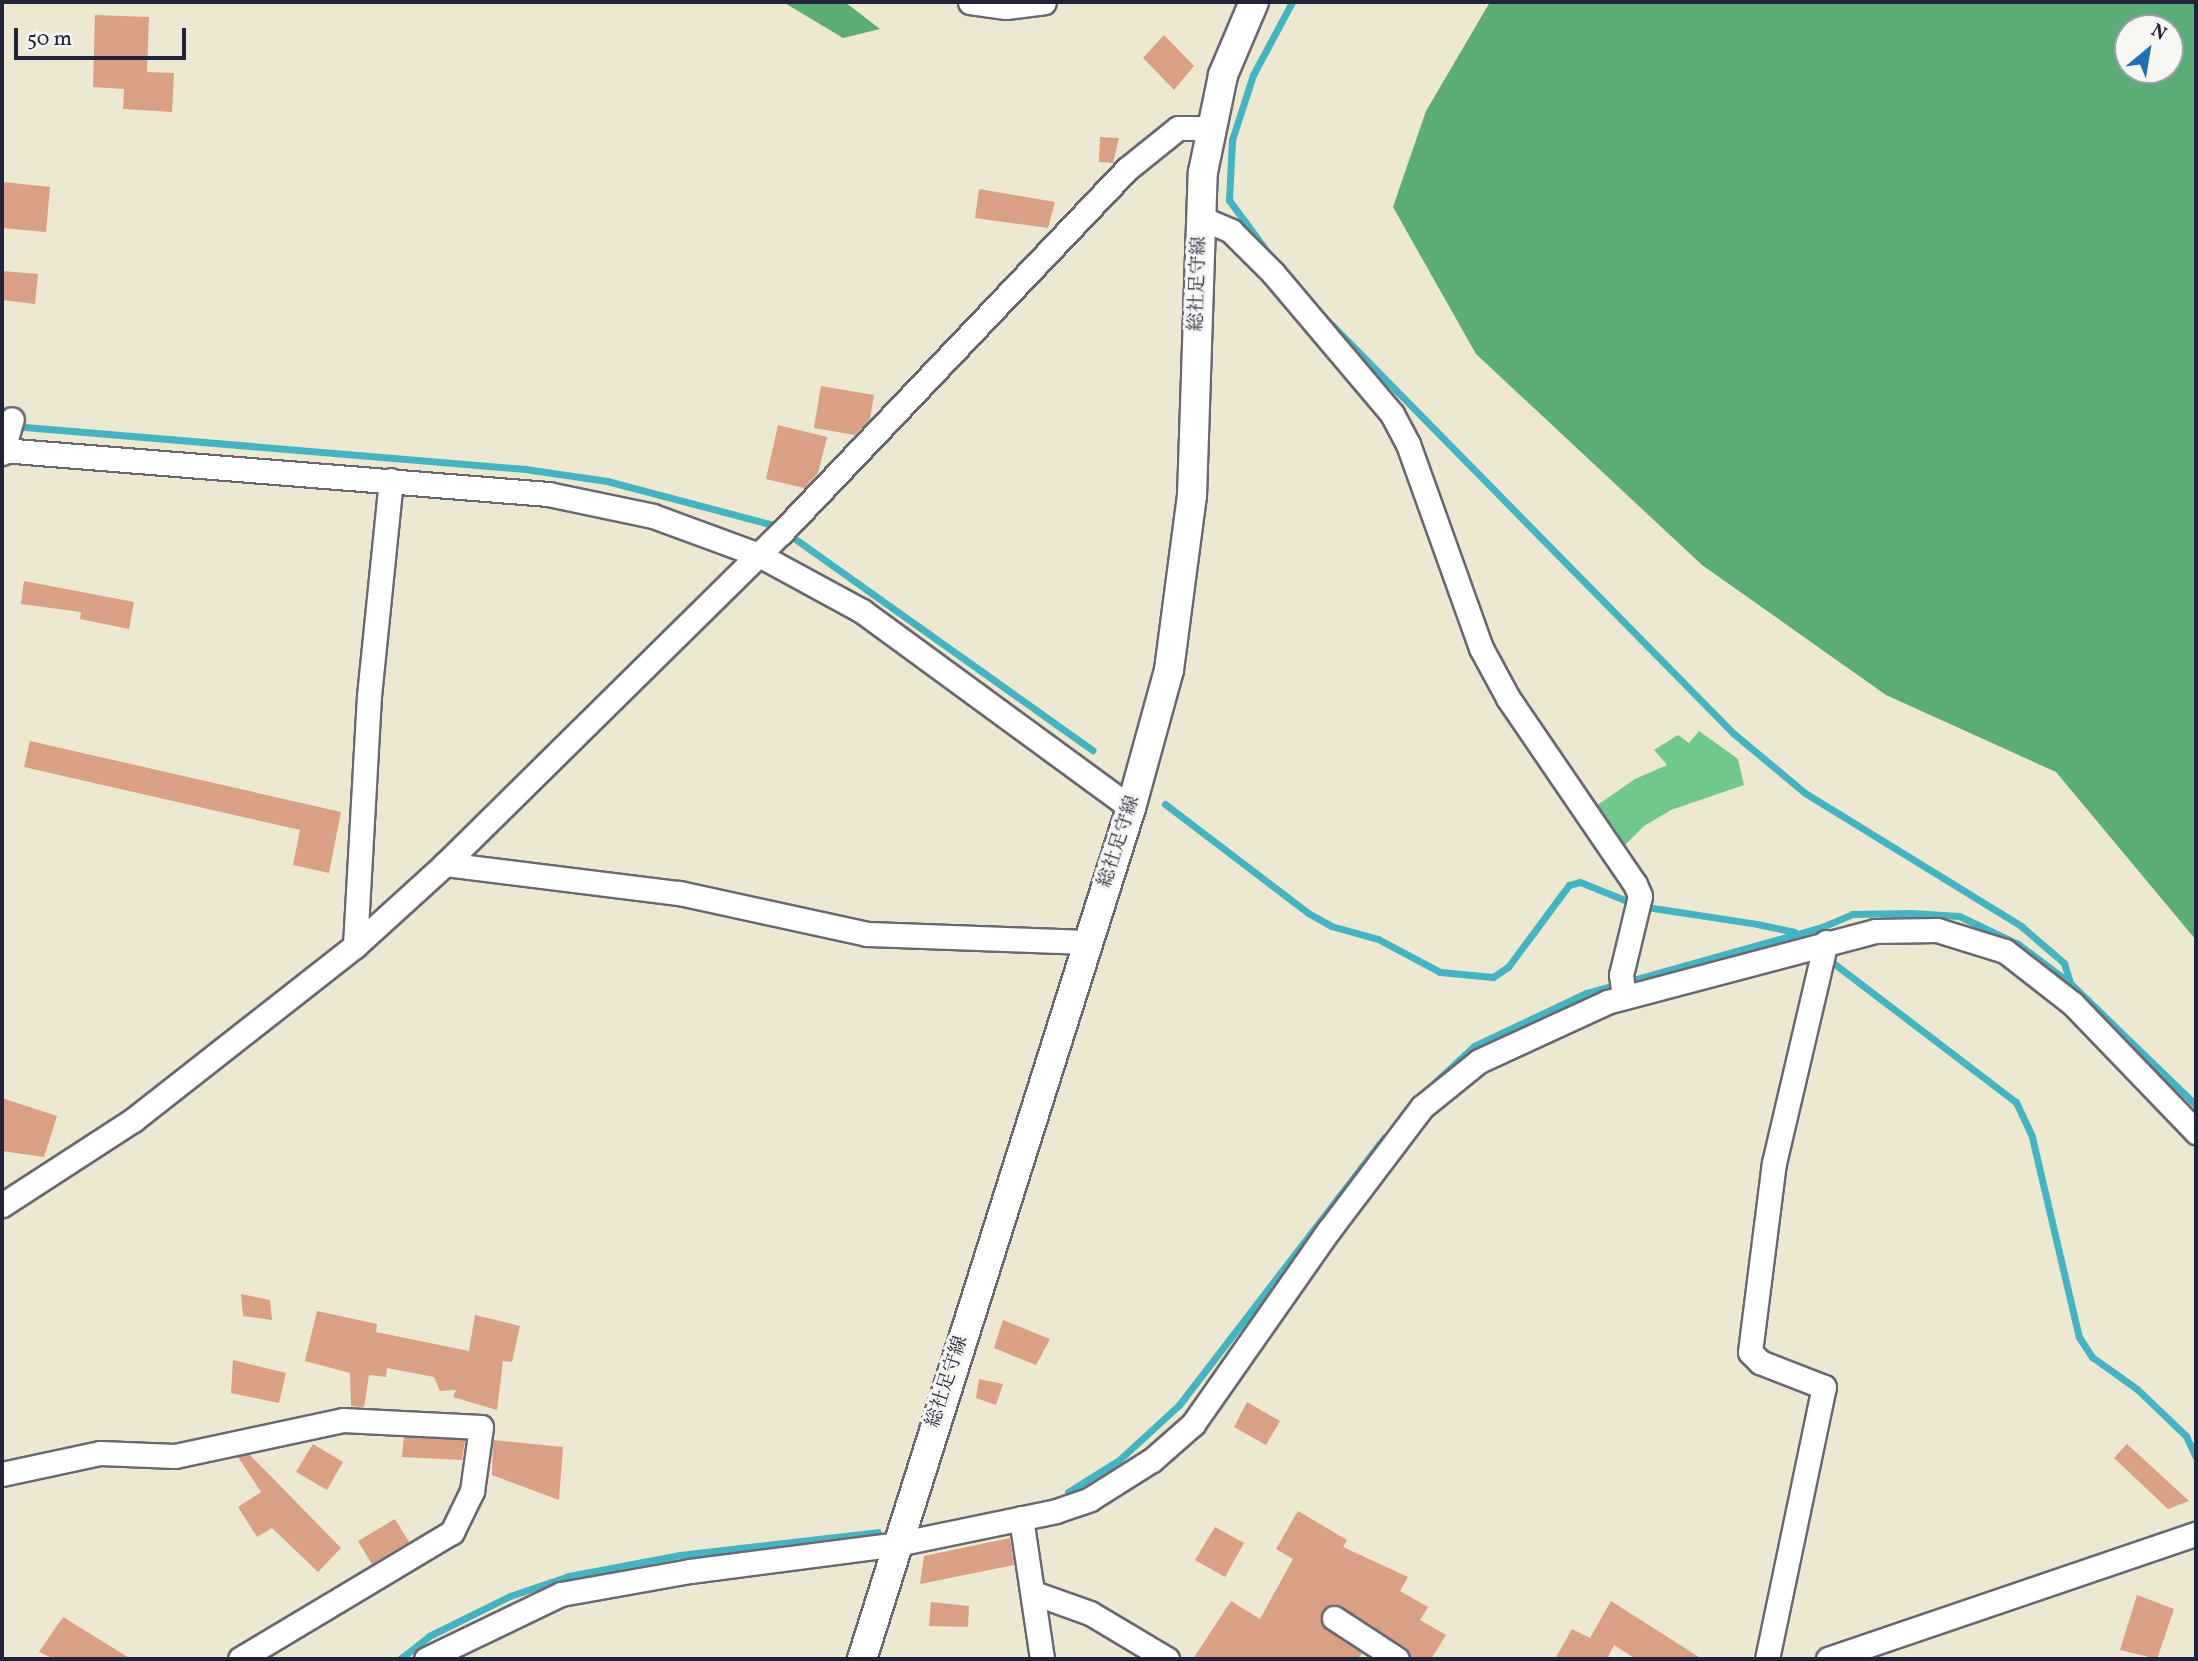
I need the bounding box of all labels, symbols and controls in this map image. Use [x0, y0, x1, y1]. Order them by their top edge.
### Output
scale bar [18, 14, 189, 58]
north arrow [2114, 14, 2184, 84]
text: N [2146, 18, 2171, 47]
text: 50 m [27, 25, 72, 54]
street label: 総社足守線 [1186, 236, 1212, 332]
street label: 総社足守線 [1094, 793, 1146, 891]
street label: 総社足守線 [922, 1333, 974, 1431]

